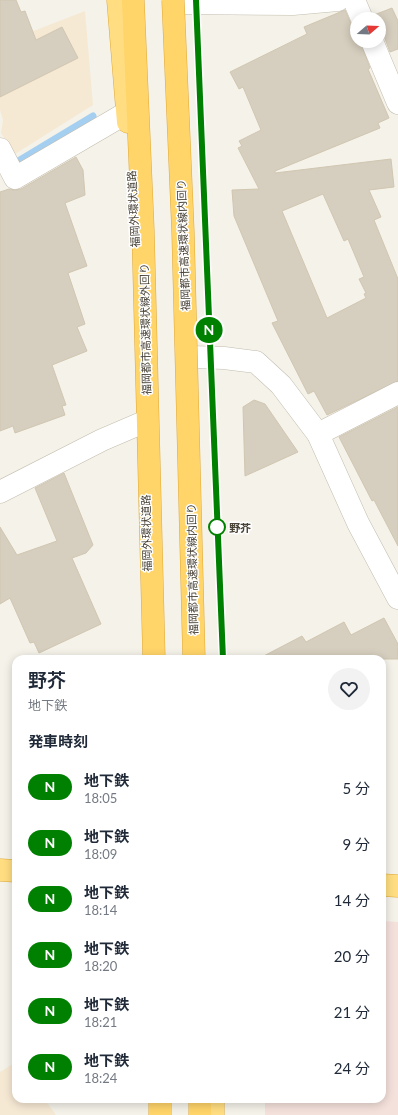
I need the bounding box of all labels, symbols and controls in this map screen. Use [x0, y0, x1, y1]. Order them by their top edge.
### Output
north arrow [350, 12, 386, 48]
map controls [350, 12, 386, 48]
street label: 福岡外環状道路 [124, 170, 142, 248]
street label: 福岡都市高速環状線内回り [174, 179, 192, 311]
street label: 福岡都市高速環状線外回り [137, 263, 153, 395]
line badge: N [196, 317, 222, 343]
text: N [204, 321, 214, 338]
street label: 福岡外環状道路 [139, 494, 153, 572]
street label: 福岡都市高速環状線内回り [184, 503, 200, 635]
marker: 野芥 [208, 518, 226, 536]
place label: 野芥 [229, 521, 251, 534]
text: 野芥 [28, 668, 66, 691]
button: heart [328, 668, 370, 710]
text: 地下鉄 [28, 697, 67, 713]
text: 発車時刻 [28, 732, 88, 750]
text: 地下鉄 [84, 771, 129, 789]
text: N [45, 778, 55, 795]
text: 5 分 [342, 779, 370, 797]
text: 18:05 [84, 790, 117, 806]
text: 地下鉄 [84, 827, 129, 845]
text: N [45, 834, 55, 851]
text: 9 分 [342, 835, 370, 853]
text: 18:09 [84, 846, 117, 862]
text: 地下鉄 [84, 883, 129, 901]
text: N [45, 890, 55, 907]
text: 14 分 [334, 891, 370, 909]
text: 18:14 [84, 902, 117, 918]
text: 地下鉄 [84, 939, 129, 957]
text: N [45, 946, 55, 963]
text: 20 分 [334, 947, 370, 965]
text: 18:20 [84, 958, 117, 974]
text: 地下鉄 [84, 995, 129, 1013]
text: N [45, 1002, 55, 1019]
text: 21 分 [334, 1003, 370, 1021]
text: 18:21 [84, 1014, 117, 1030]
text: 地下鉄 [84, 1051, 129, 1069]
text: N [45, 1058, 55, 1075]
text: 24 分 [334, 1059, 370, 1077]
text: 18:24 [84, 1070, 117, 1086]

